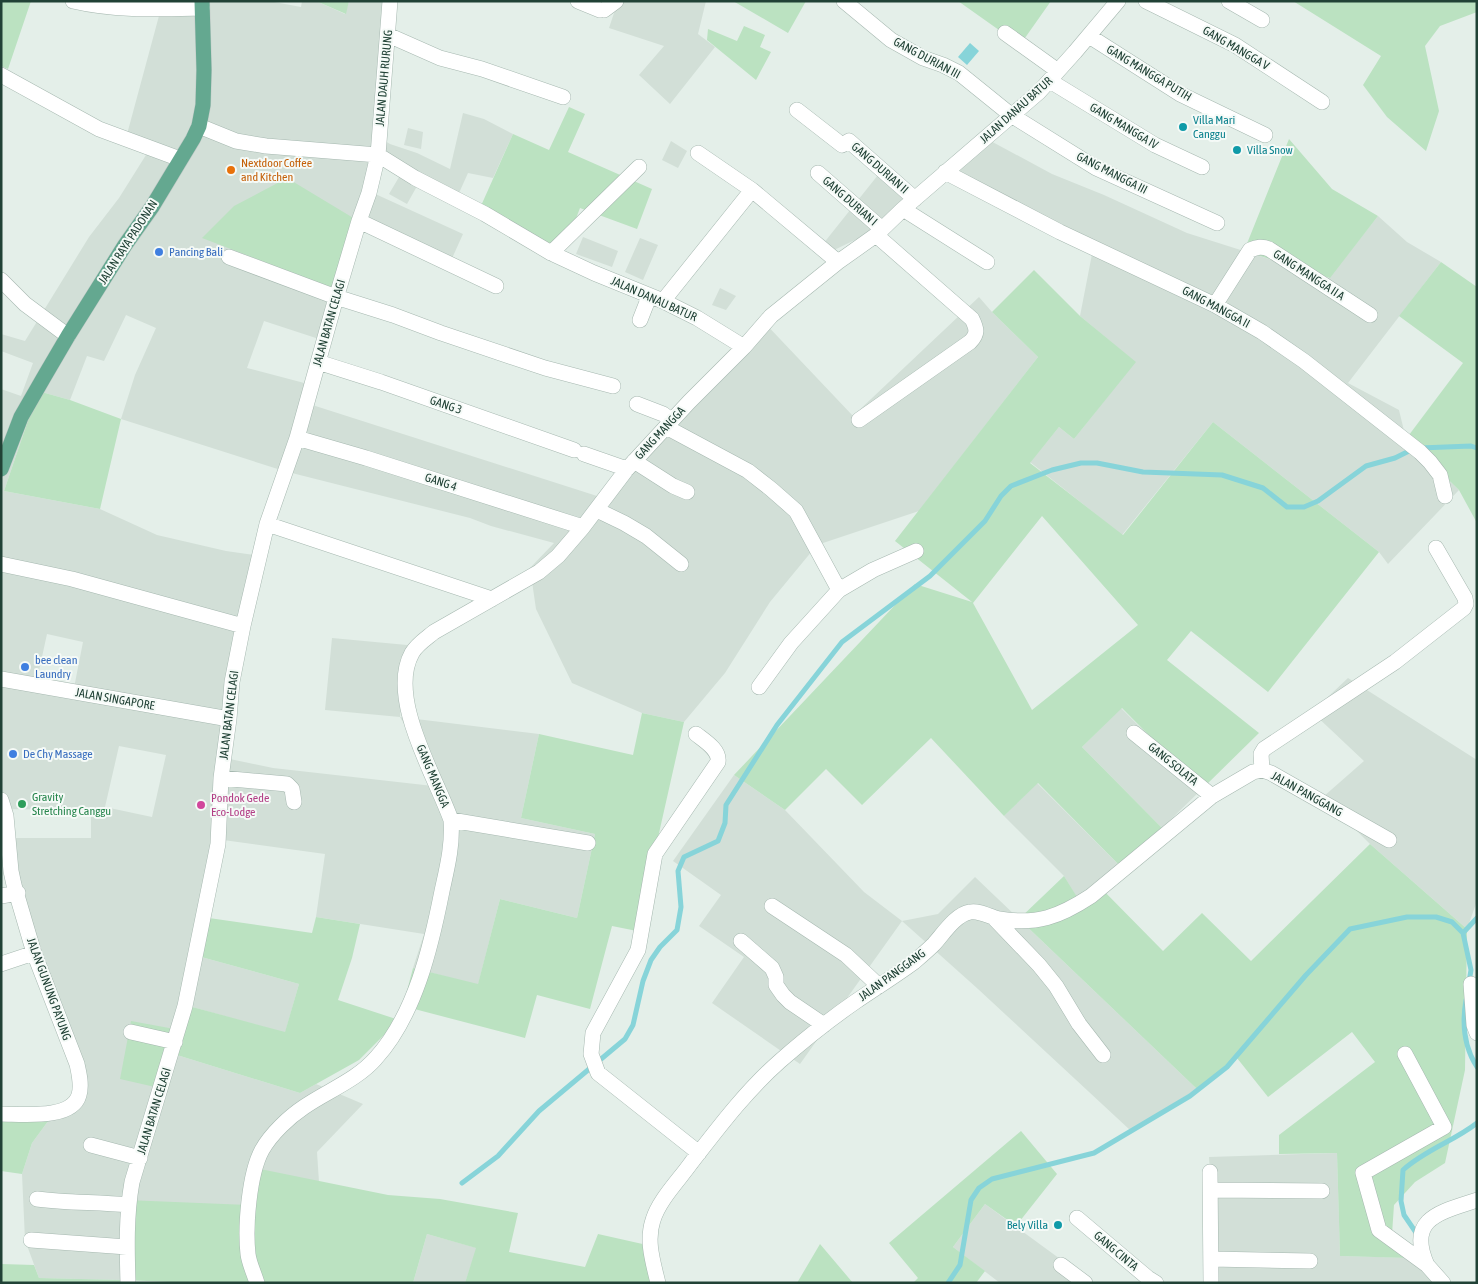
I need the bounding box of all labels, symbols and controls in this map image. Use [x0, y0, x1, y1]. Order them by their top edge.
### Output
street label: GANG MANGGA V [1200, 23, 1272, 73]
street label: JALAN DAUH RURUNG [373, 29, 395, 127]
street label: GANG DURIAN III [891, 34, 963, 82]
street label: GANG MANGGA PUTIH [1104, 42, 1194, 104]
street label: JALAN DANAU BATUR [977, 74, 1055, 146]
street label: GANG MANGGA IV [1087, 100, 1161, 152]
place label: Villa Mari Canggu [1193, 113, 1235, 141]
marker: Villa Mari Canggu [1177, 121, 1189, 133]
street label: GANG DURIAN II [849, 139, 911, 197]
place label: Villa Snow [1247, 143, 1293, 157]
marker: Villa Snow [1231, 144, 1243, 156]
street label: GANG MANGGA III [1074, 149, 1150, 197]
place label: Nextdoor Coffee and Kitchen [241, 156, 312, 184]
marker: Nextdoor Coffee and Kitchen [225, 164, 237, 176]
street label: GANG DURIAN I [820, 173, 880, 229]
street label: JALAN RAYA PADONAN [96, 197, 160, 287]
place label: Pancing Bali [169, 245, 223, 259]
marker: Pancing Bali [153, 246, 165, 258]
street label: GANG MANGGA II A [1271, 247, 1347, 303]
street label: JALAN DANAU BATUR [609, 274, 699, 324]
street label: JALAN BATAN CELAGI [310, 278, 348, 368]
street label: GANG MANGGA II [1180, 283, 1252, 331]
street label: GANG 3 [428, 393, 464, 417]
street label: GANG MANGGA [632, 404, 688, 462]
street label: GANG 4 [423, 470, 459, 494]
place label: bee clean Laundry [35, 653, 78, 681]
marker: bee clean Laundry [19, 661, 31, 673]
street label: JALAN BATAN CELAGI [217, 670, 241, 760]
street label: JALAN SINGAPORE [74, 685, 156, 713]
street label: GANG SOLATA [1145, 740, 1201, 788]
street label: GANG MANGGA [413, 742, 453, 810]
place label: De Chy Massage [23, 747, 93, 761]
marker: De Chy Massage [7, 748, 19, 760]
street label: JALAN PANGGANG [1269, 769, 1345, 819]
place label: Gravity Stretching Canggu [32, 790, 111, 818]
place label: Pondok Gede Eco-Lodge [211, 791, 269, 819]
marker: Gravity Stretching Canggu [16, 798, 28, 810]
marker: Pondok Gede Eco-Lodge [195, 799, 207, 811]
street label: JALAN GUNUNG PAYUNG [24, 936, 74, 1042]
street label: JALAN PANGGANG [856, 946, 928, 1004]
street label: JALAN BATAN CELAGI [134, 1066, 174, 1156]
place label: Bely Villa [1007, 1218, 1048, 1232]
marker: Bely Villa [1052, 1219, 1064, 1231]
street label: GANG CINTA [1091, 1228, 1141, 1274]

